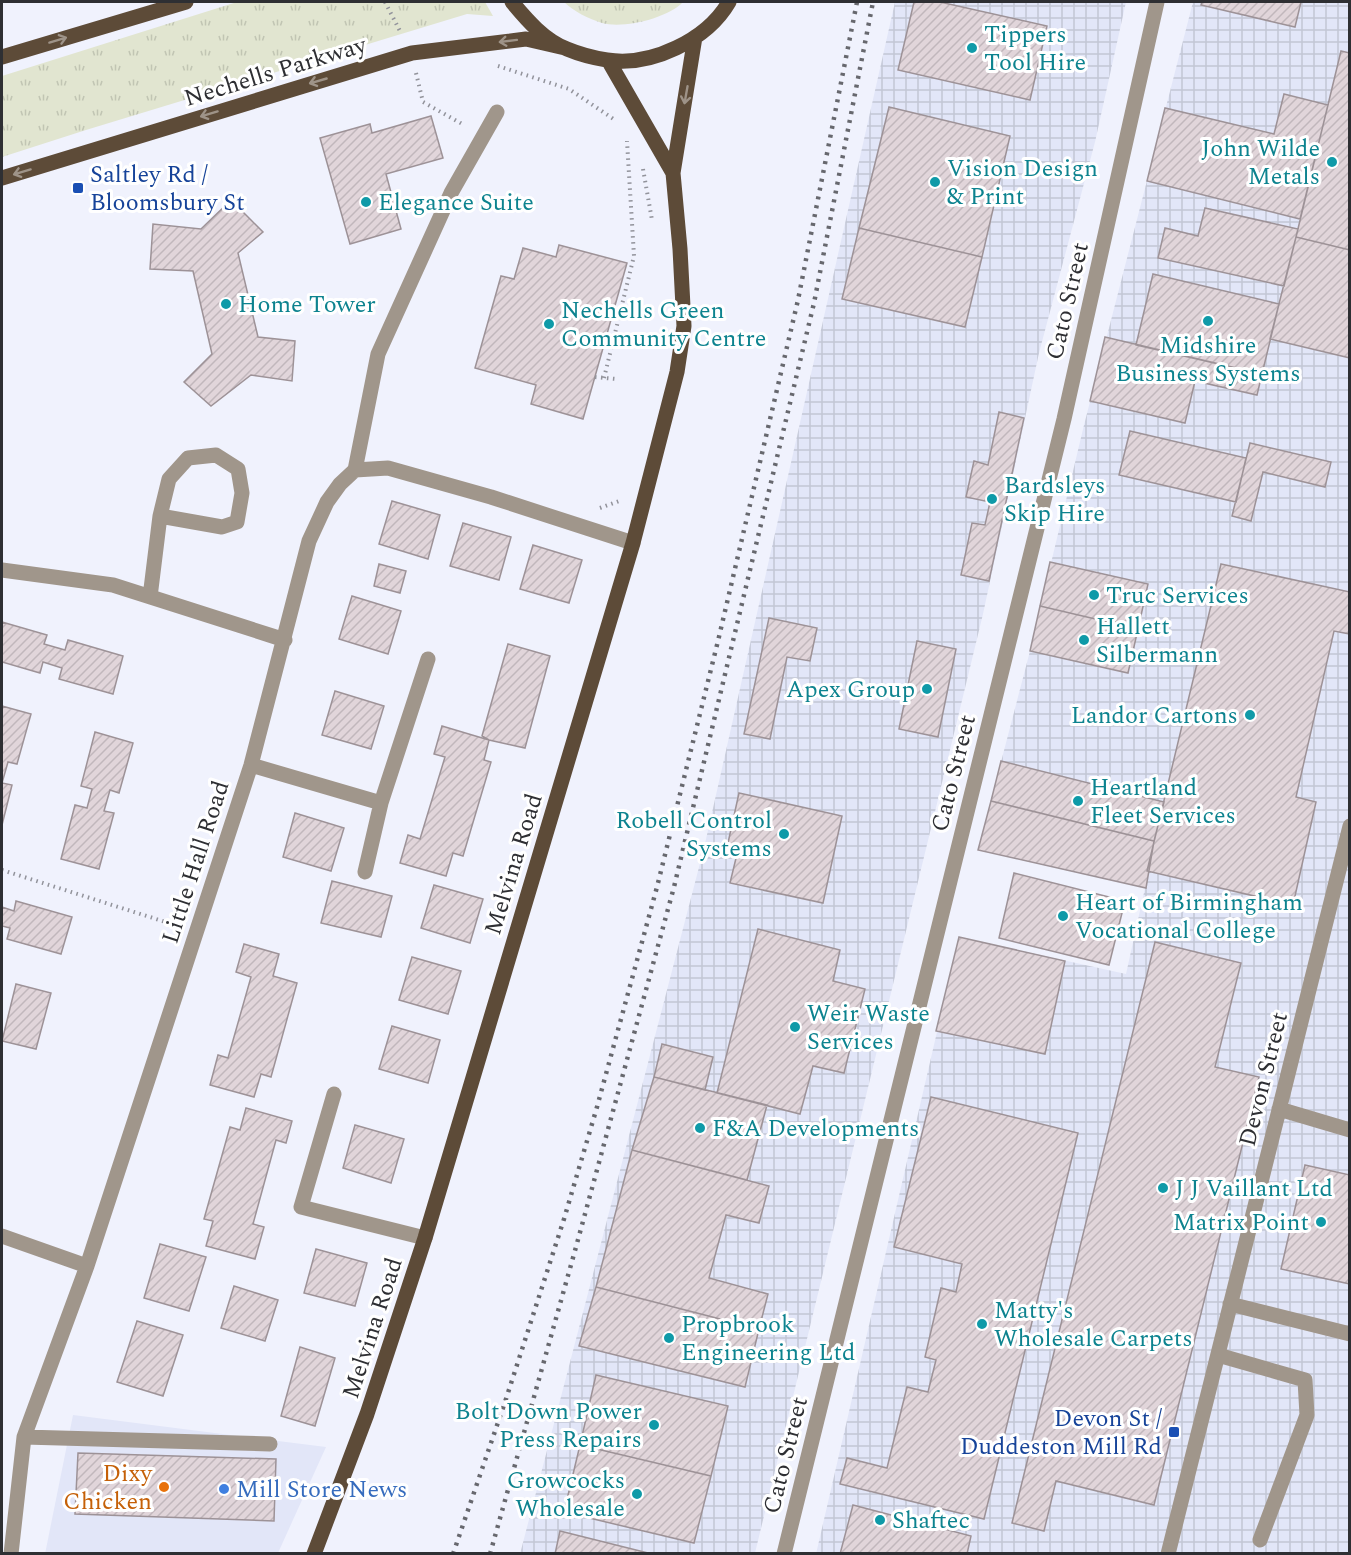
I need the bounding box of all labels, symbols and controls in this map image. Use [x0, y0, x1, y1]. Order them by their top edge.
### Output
place label: Tippers Tool Hire [984, 17, 1086, 81]
street label: Nechells Parkway [180, 27, 372, 117]
one-way arrow [48, 34, 67, 45]
one-way arrow [499, 36, 519, 47]
marker: Tippers Tool Hire [965, 41, 979, 55]
one-way arrow [309, 76, 328, 87]
one-way arrow [680, 84, 691, 104]
one-way arrow [200, 109, 219, 120]
place label: John Wilde Metals [1201, 131, 1320, 195]
place label: Vision Design & Print [947, 151, 1098, 215]
marker: John Wilde Metals [1325, 155, 1339, 169]
place label: Saltley Rd / Bloomsbury St [90, 157, 245, 221]
one-way arrow [13, 167, 32, 178]
marker: Vision Design & Print [928, 175, 942, 189]
marker: Saltley Rd / Bloomsbury St [71, 181, 85, 195]
place label: Elegance Suite [378, 185, 534, 221]
marker: Elegance Suite [359, 195, 373, 209]
street label: Cato Street [1037, 239, 1099, 364]
place label: Home Tower [238, 287, 376, 323]
place label: Nechells Green Community Centre [561, 293, 766, 357]
marker: Home Tower [219, 297, 233, 311]
marker: Midshire Business Systems [1201, 314, 1215, 328]
marker: Nechells Green Community Centre [542, 317, 556, 331]
place label: Midshire Business Systems [1115, 328, 1301, 392]
place label: Bardsleys Skip Hire [1004, 468, 1105, 532]
marker: Bardsleys Skip Hire [985, 492, 999, 506]
place label: Truc Services [1106, 578, 1249, 614]
marker: Truc Services [1087, 588, 1101, 602]
place label: Hallett Silbermann [1096, 609, 1218, 673]
marker: Hallett Silbermann [1077, 633, 1091, 647]
place label: Apex Group [786, 672, 915, 708]
marker: Apex Group [920, 682, 934, 696]
place label: Landor Cartons [1071, 698, 1238, 734]
marker: Landor Cartons [1243, 708, 1257, 722]
street label: Cato Street [922, 711, 986, 836]
place label: Heartland Fleet Services [1090, 770, 1236, 834]
street label: Little Hall Road [153, 776, 239, 949]
street label: Melvina Road [475, 789, 553, 940]
marker: Heartland Fleet Services [1071, 794, 1085, 808]
place label: Robell Control Systems [615, 803, 772, 867]
marker: Robell Control Systems [777, 827, 791, 841]
place label: Heart of Birmingham Vocational College [1075, 885, 1303, 949]
marker: Heart of Birmingham Vocational College [1056, 909, 1070, 923]
place label: Weir Waste Services [807, 996, 930, 1060]
street label: Devon Street [1230, 1008, 1298, 1150]
marker: Weir Waste Services [788, 1020, 802, 1034]
place label: F&A Developments [712, 1111, 919, 1147]
marker: F&A Developments [693, 1121, 707, 1135]
place label: J J Vaillant Ltd [1175, 1171, 1333, 1207]
marker: J J Vaillant Ltd [1156, 1181, 1170, 1195]
place label: Matrix Point [1173, 1205, 1309, 1241]
marker: Matrix Point [1314, 1215, 1328, 1229]
street label: Melvina Road [333, 1253, 413, 1403]
place label: Matty's Wholesale Carpets [994, 1293, 1193, 1357]
place label: Propbrook Engineering Ltd [681, 1307, 855, 1371]
marker: Matty's Wholesale Carpets [975, 1317, 989, 1331]
marker: Propbrook Engineering Ltd [662, 1331, 676, 1345]
street label: Cato Street [754, 1393, 818, 1518]
place label: Bolt Down Power Press Repairs [455, 1394, 642, 1458]
place label: Devon St / Duddeston Mill Rd [960, 1401, 1162, 1465]
marker: Bolt Down Power Press Repairs [647, 1418, 661, 1432]
marker: Devon St / Duddeston Mill Rd [1167, 1425, 1181, 1439]
place label: Dixy Chicken [63, 1456, 153, 1520]
place label: Growcocks Wholesale [507, 1463, 625, 1527]
place label: Mill Store News [236, 1472, 407, 1508]
marker: Dixy Chicken [157, 1480, 171, 1494]
marker: Mill Store News [217, 1482, 231, 1496]
marker: Growcocks Wholesale [630, 1487, 644, 1501]
place label: Shaftec [892, 1503, 970, 1539]
marker: Shaftec [873, 1513, 887, 1527]

